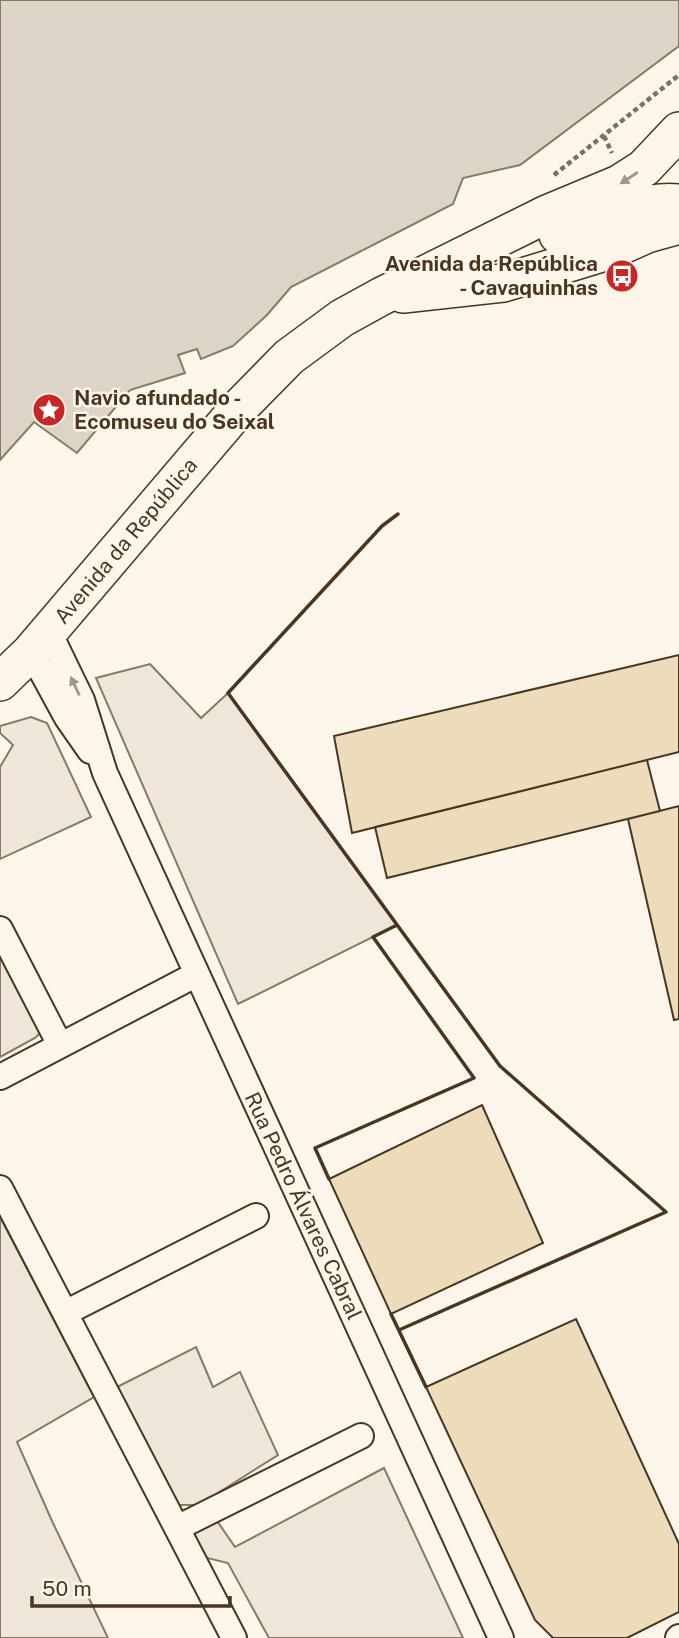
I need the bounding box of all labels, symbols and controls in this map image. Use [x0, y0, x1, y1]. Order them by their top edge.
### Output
one-way arrow [620, 171, 639, 184]
place label: Avenida da República - Cavaquinhas [385, 251, 598, 300]
bus stop icon: Avenida da República - Cavaquinhas [603, 257, 641, 295]
place label: Navio afundado - Ecomuseu do Seixal [74, 385, 275, 434]
place icon: Navio afundado - Ecomuseu do Seixal [30, 391, 68, 429]
street label: Avenida da República [49, 453, 202, 629]
one-way arrow [69, 676, 81, 696]
street label: Rua Pedro Álvares Cabral [240, 1088, 367, 1324]
scale bar [32, 1564, 229, 1608]
text: 50 m [42, 1576, 92, 1601]

